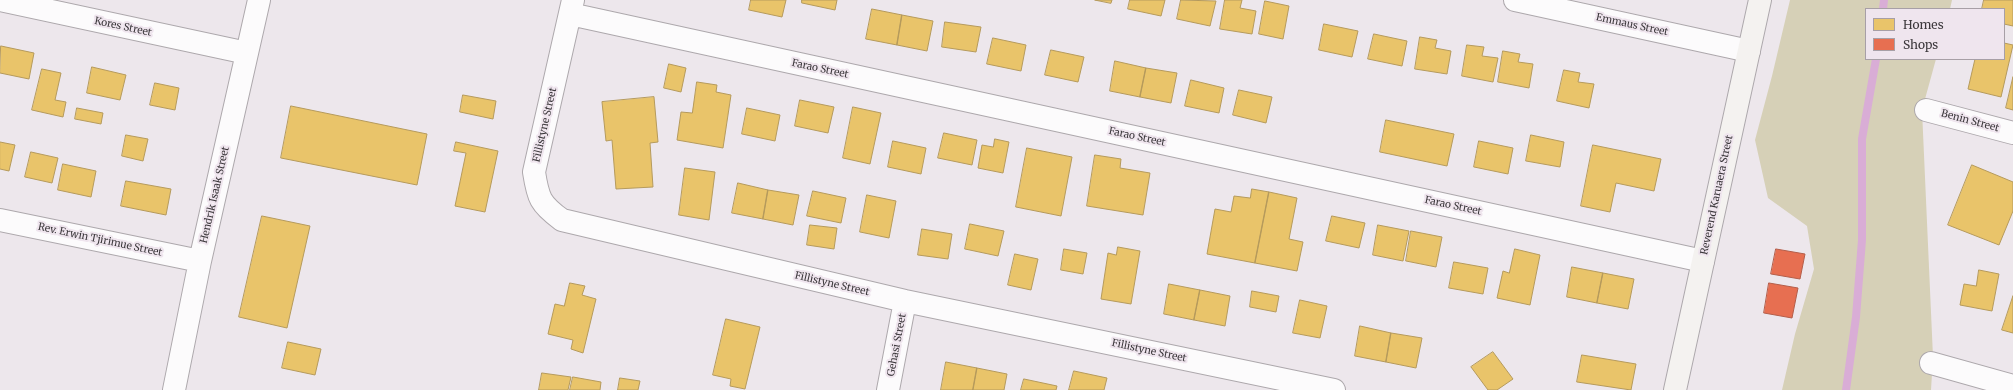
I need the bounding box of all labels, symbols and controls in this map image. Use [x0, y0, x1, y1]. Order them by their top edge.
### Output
legend [1865, 8, 2005, 60]
street label: Emmaus Street [1595, 11, 1669, 39]
street label: Kores Street [93, 15, 153, 39]
text: Homes [1903, 17, 1944, 32]
text: Shops [1903, 37, 1938, 52]
street label: Farao Street [791, 57, 849, 81]
street label: Fillistyne Street [531, 87, 559, 163]
street label: Benin Street [1940, 107, 2000, 135]
street label: Farao Street [1108, 125, 1166, 149]
street label: Reverend Karuaera Street [1698, 134, 1736, 256]
street label: Hendrik Isaak Street [198, 145, 232, 245]
street label: Farao Street [1424, 194, 1482, 218]
street label: Rev. Erwin Tjirimue Street [37, 221, 163, 259]
street label: Fillistyne Street [794, 270, 870, 298]
street label: Gehasi Street [885, 313, 909, 377]
street label: Fillistyne Street [1110, 337, 1188, 365]

